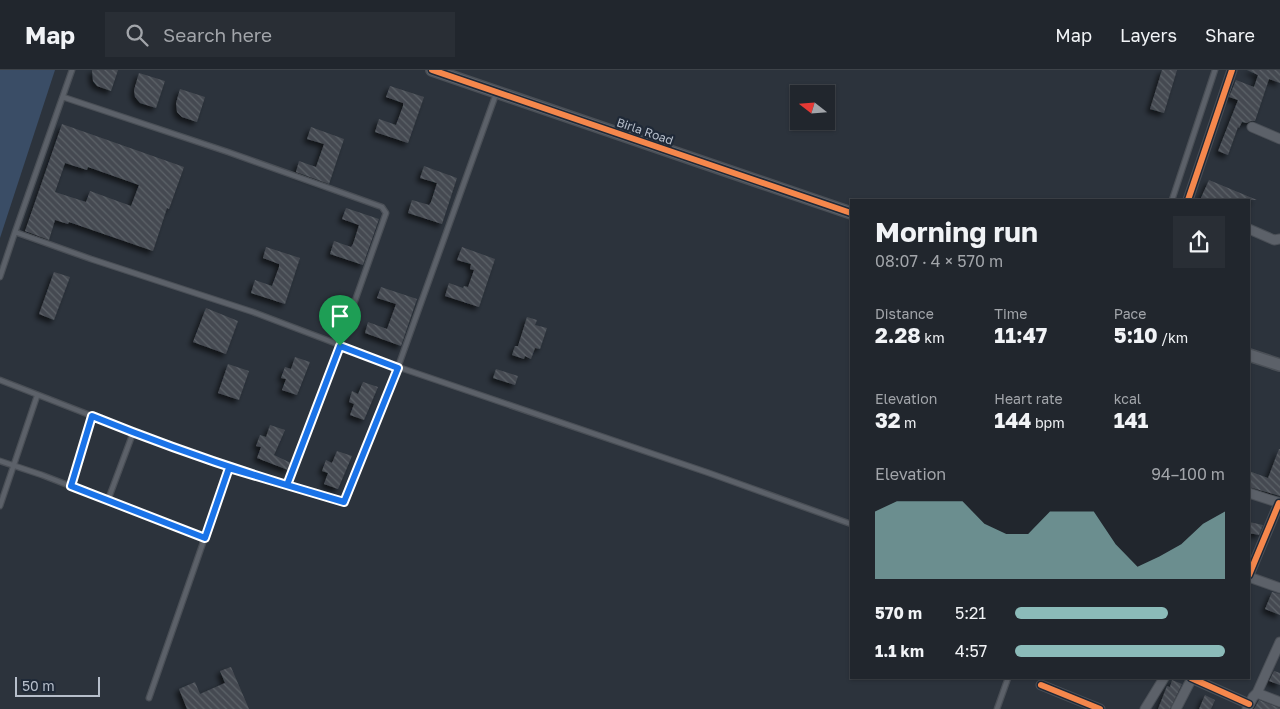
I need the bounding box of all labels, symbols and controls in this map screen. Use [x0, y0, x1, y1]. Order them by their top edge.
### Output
search box [105, 12, 455, 57]
text: Map [25, 20, 75, 49]
icon: search [123, 21, 151, 49]
text: Search here [163, 23, 272, 46]
text: Map [1055, 24, 1092, 46]
text: Layers [1120, 24, 1177, 46]
text: Share [1205, 24, 1255, 46]
north arrow [790, 85, 835, 130]
map controls [790, 85, 835, 130]
street label: Birla Road [615, 114, 675, 148]
text: Morning run [875, 215, 1038, 248]
button: share [1173, 216, 1225, 268]
text: 08:07 · 4 × 570 m [875, 251, 1003, 271]
pin [319, 295, 361, 346]
icon: arrive [326, 302, 354, 330]
text: Distance [875, 305, 934, 322]
text: Time [994, 305, 1027, 322]
text: Pace [1114, 305, 1146, 322]
text: 2.28 [875, 322, 921, 348]
text: 11:47 [994, 322, 1047, 348]
text: 5:10 [1114, 322, 1158, 348]
text: km [921, 329, 945, 346]
text: /km [1158, 329, 1188, 346]
text: Elevation [875, 390, 937, 407]
text: Heart rate [994, 390, 1063, 407]
text: kcal [1114, 390, 1141, 407]
text: 32 [875, 407, 901, 433]
text: 144 [994, 407, 1031, 433]
text: 141 [1114, 407, 1148, 433]
text: m [901, 414, 917, 431]
text: bpm [1031, 414, 1065, 431]
text: Elevation [875, 464, 946, 484]
text: 94–100 m [1151, 464, 1225, 484]
text: 570 m [875, 603, 922, 623]
text: 5:21 [955, 603, 986, 623]
text: 1.1 km [875, 641, 924, 661]
text: 4:57 [955, 641, 987, 661]
scale bar [15, 674, 100, 697]
text: 50 m [22, 677, 55, 694]

